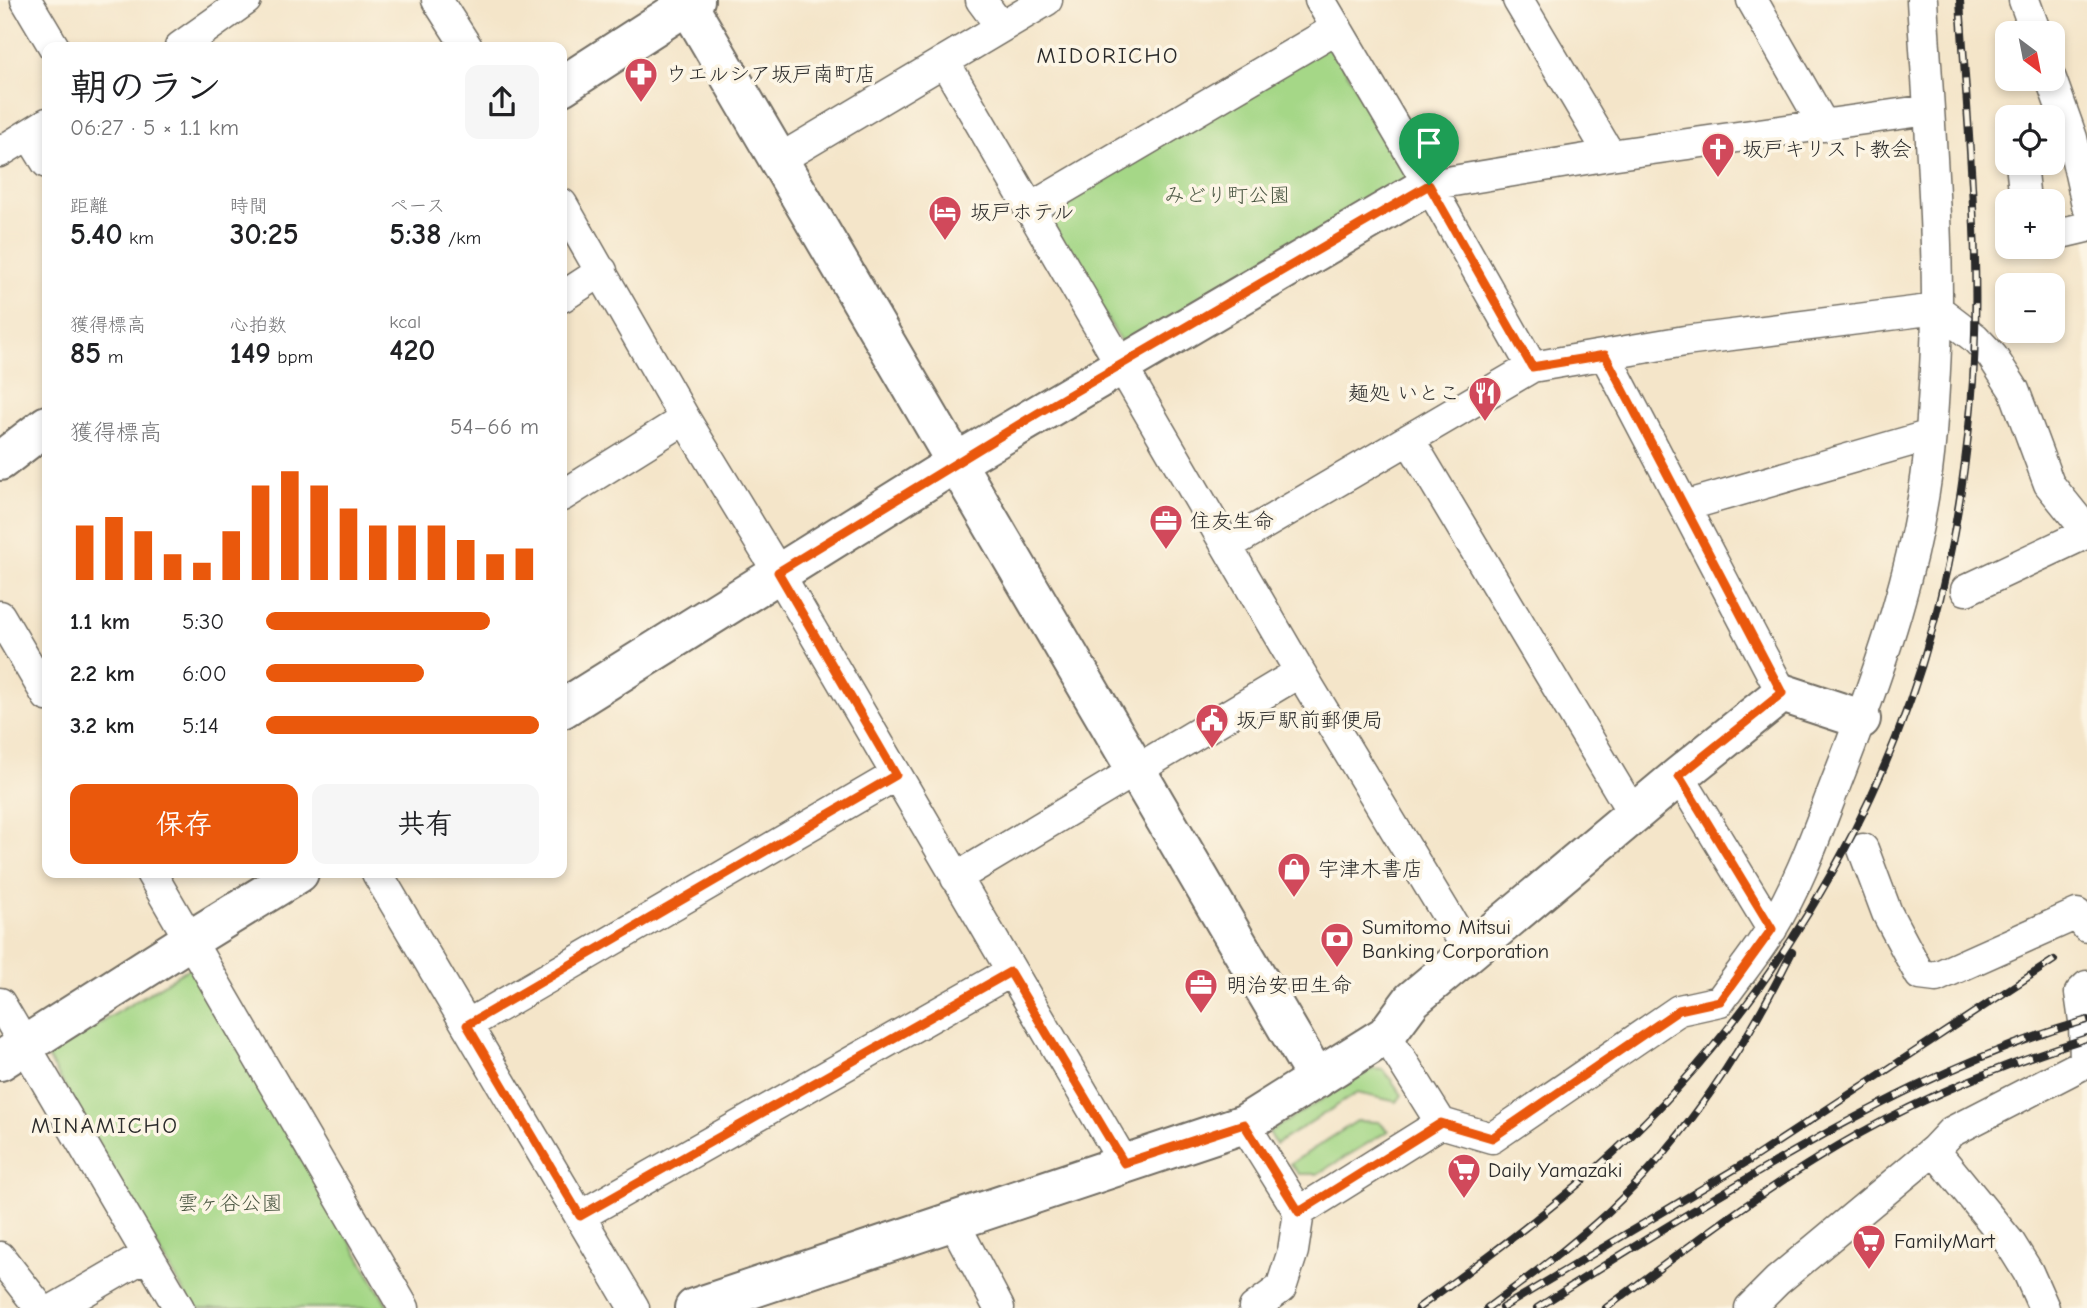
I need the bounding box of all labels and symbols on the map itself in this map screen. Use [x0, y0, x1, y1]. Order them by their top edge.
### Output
north arrow [1995, 21, 2065, 91]
district label: MIDORICHO [1036, 42, 1180, 69]
pharmacy icon: ウエルシア坂戸南町店 [622, 55, 660, 104]
place label: ウエルシア坂戸南町店 [666, 62, 876, 86]
pin [1399, 113, 1459, 185]
church icon: 坂戸キリスト教会 [1699, 130, 1737, 179]
place label: 坂戸キリスト教会 [1742, 137, 1912, 161]
park label: みどり町公園 [1164, 183, 1290, 207]
hotel icon: 坂戸ホテル [926, 193, 964, 242]
place label: 坂戸ホテル [970, 200, 1074, 224]
restaurant icon: 麺処 いとこ [1466, 374, 1504, 423]
place label: 麺処 いとこ [1348, 381, 1460, 405]
office icon: 住友生命 [1147, 502, 1185, 551]
place label: 住友生命 [1190, 509, 1274, 533]
public building icon: 坂戸駅前郵便局 [1193, 701, 1231, 750]
place label: 坂戸駅前郵便局 [1236, 708, 1383, 732]
shop icon: 宇津木書店 [1275, 850, 1313, 899]
place label: 宇津木書店 [1318, 857, 1423, 881]
place label: Sumitomo Mitsui Banking Corporation [1362, 915, 1549, 963]
bank icon: Sumitomo Mitsui Banking Corporation [1318, 920, 1356, 969]
office icon: 明治安田生命 [1182, 966, 1220, 1015]
place label: 明治安田生命 [1226, 973, 1352, 997]
district label: MINAMICHO [31, 1112, 179, 1139]
supermarket icon: Daily Yamazaki [1445, 1151, 1483, 1200]
place label: Daily Yamazaki [1488, 1158, 1622, 1182]
park label: 雲ヶ谷公園 [178, 1191, 283, 1215]
supermarket icon: FamilyMart [1850, 1222, 1888, 1271]
place label: FamilyMart [1894, 1229, 1996, 1253]

